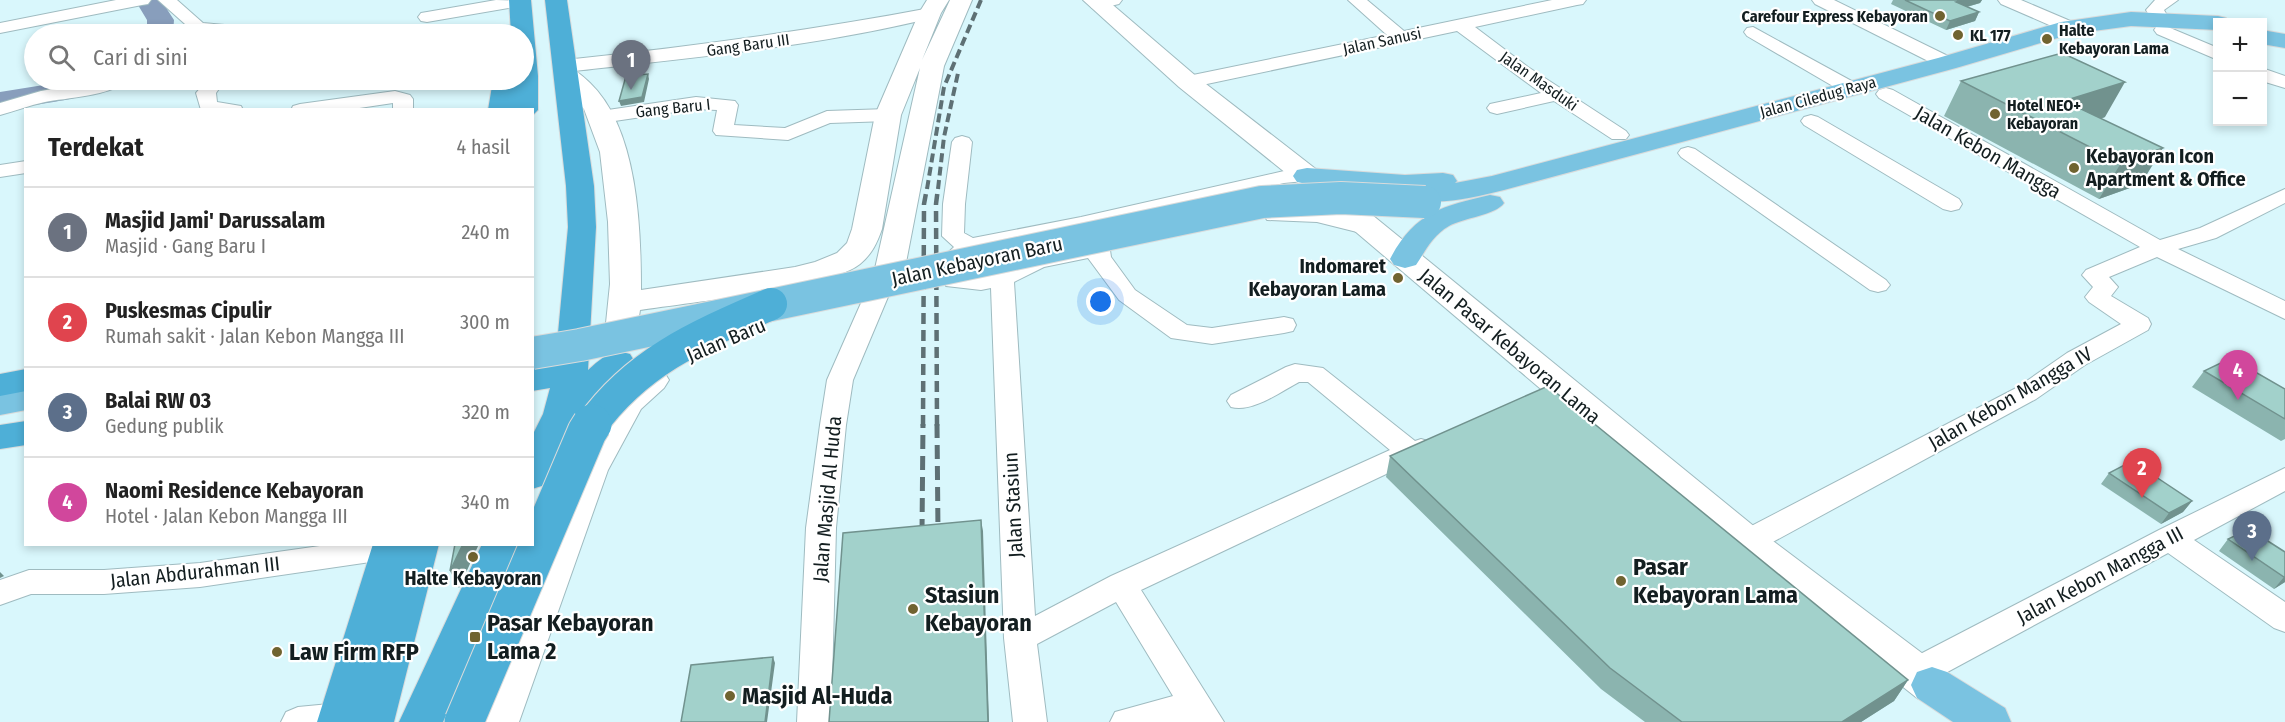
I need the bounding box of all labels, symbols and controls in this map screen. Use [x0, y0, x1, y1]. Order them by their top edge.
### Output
place label: Carefour Express Kebayoran [1741, 7, 1928, 26]
marker: Carefour Express Kebayoran [1933, 9, 1947, 23]
map controls [2213, 18, 2267, 126]
button: + [2213, 18, 2267, 72]
place label: Halte Kebayoran Lama [2059, 21, 2169, 58]
street label: Jalan Sanusi [1341, 23, 1423, 59]
search box [24, 24, 534, 90]
place label: KL 177 [1970, 26, 2011, 45]
marker: KL 177 [1951, 28, 1965, 42]
street label: Gang Baru III [705, 30, 791, 60]
marker: Halte Kebayoran Lama [2040, 32, 2054, 46]
pin: 1 [612, 40, 650, 90]
icon: search [45, 41, 78, 74]
text: Cari di sini [93, 44, 188, 71]
street label: Jalan Masduki [1496, 47, 1582, 115]
street label: Jalan Ciledug Raya [1758, 72, 1878, 122]
button: − [2213, 72, 2267, 126]
street label: Gang Baru I [635, 95, 711, 121]
place label: Hotel NEO+ Kebayoran [2007, 96, 2081, 133]
street label: Jalan Kebon Mangga [1911, 100, 2065, 204]
marker: Hotel NEO+ Kebayoran [1988, 107, 2002, 121]
text: Terdekat [48, 132, 144, 163]
text: 4 hasil [457, 135, 510, 159]
place label: Kebayoran Icon Apartment & Office [2085, 144, 2246, 191]
marker: Kebayoran Icon Apartment & Office [2067, 161, 2081, 175]
text: Masjid Jami' Darussalam [105, 207, 325, 234]
text: 1 [63, 220, 72, 244]
text: 240 m [461, 220, 510, 244]
street label: Jalan Kebayoran Baru [889, 231, 1065, 291]
text: Masjid · Gang Baru I [105, 234, 266, 258]
place label: Indomaret Kebayoran Lama [1249, 254, 1387, 301]
street label: Jalan Pasar Kebayoran Lama [1415, 263, 1605, 429]
marker: Indomaret Kebayoran Lama [1391, 271, 1405, 285]
your location [1086, 287, 1115, 316]
text: Puskesmas Cipulir [105, 297, 271, 324]
text: 2 [63, 310, 72, 334]
text: 300 m [460, 310, 510, 334]
street label: Jalan Baru [683, 313, 769, 367]
text: Rumah sakit · Jalan Kebon Mangga III [105, 324, 405, 348]
street label: Jalan Kebon Mangga IV [1924, 341, 2097, 455]
pin: 4 [2218, 350, 2258, 400]
text: Balai RW 03 [105, 387, 211, 414]
text: 3 [63, 400, 72, 424]
text: 320 m [462, 400, 510, 424]
text: Gedung publik [105, 414, 224, 438]
street label: Jalan Masjid Al Huda [808, 415, 846, 583]
pin: 2 [2122, 448, 2162, 498]
street label: Jalan Stasiun [998, 452, 1028, 558]
text: Naomi Residence Kebayoran [105, 477, 364, 504]
text: 4 [62, 490, 73, 514]
text: 340 m [461, 490, 510, 514]
text: Hotel · Jalan Kebon Mangga III [105, 504, 348, 528]
pin: 3 [2232, 512, 2272, 561]
street label: Jalan Kebon Mangga III [2013, 521, 2187, 629]
marker: Halte Kebayoran [466, 550, 480, 564]
street label: Jalan Abdurahman III [109, 551, 281, 593]
place label: Pasar Kebayoran Lama [1633, 553, 1798, 609]
place label: Halte Kebayoran [404, 566, 542, 590]
marker: Pasar Kebayoran Lama [1614, 574, 1628, 588]
place label: Stasiun Kebayoran [925, 581, 1032, 637]
marker: Stasiun Kebayoran [906, 602, 920, 616]
place label: Pasar Kebayoran Lama 2 [487, 609, 654, 665]
marker: Pasar Kebayoran Lama 2 [468, 630, 482, 644]
place label: Law Firm RFP [289, 638, 419, 666]
marker: Law Firm RFP [270, 645, 284, 659]
place label: Masjid Al-Huda [742, 682, 892, 710]
marker: Masjid Al-Huda [723, 689, 737, 703]

